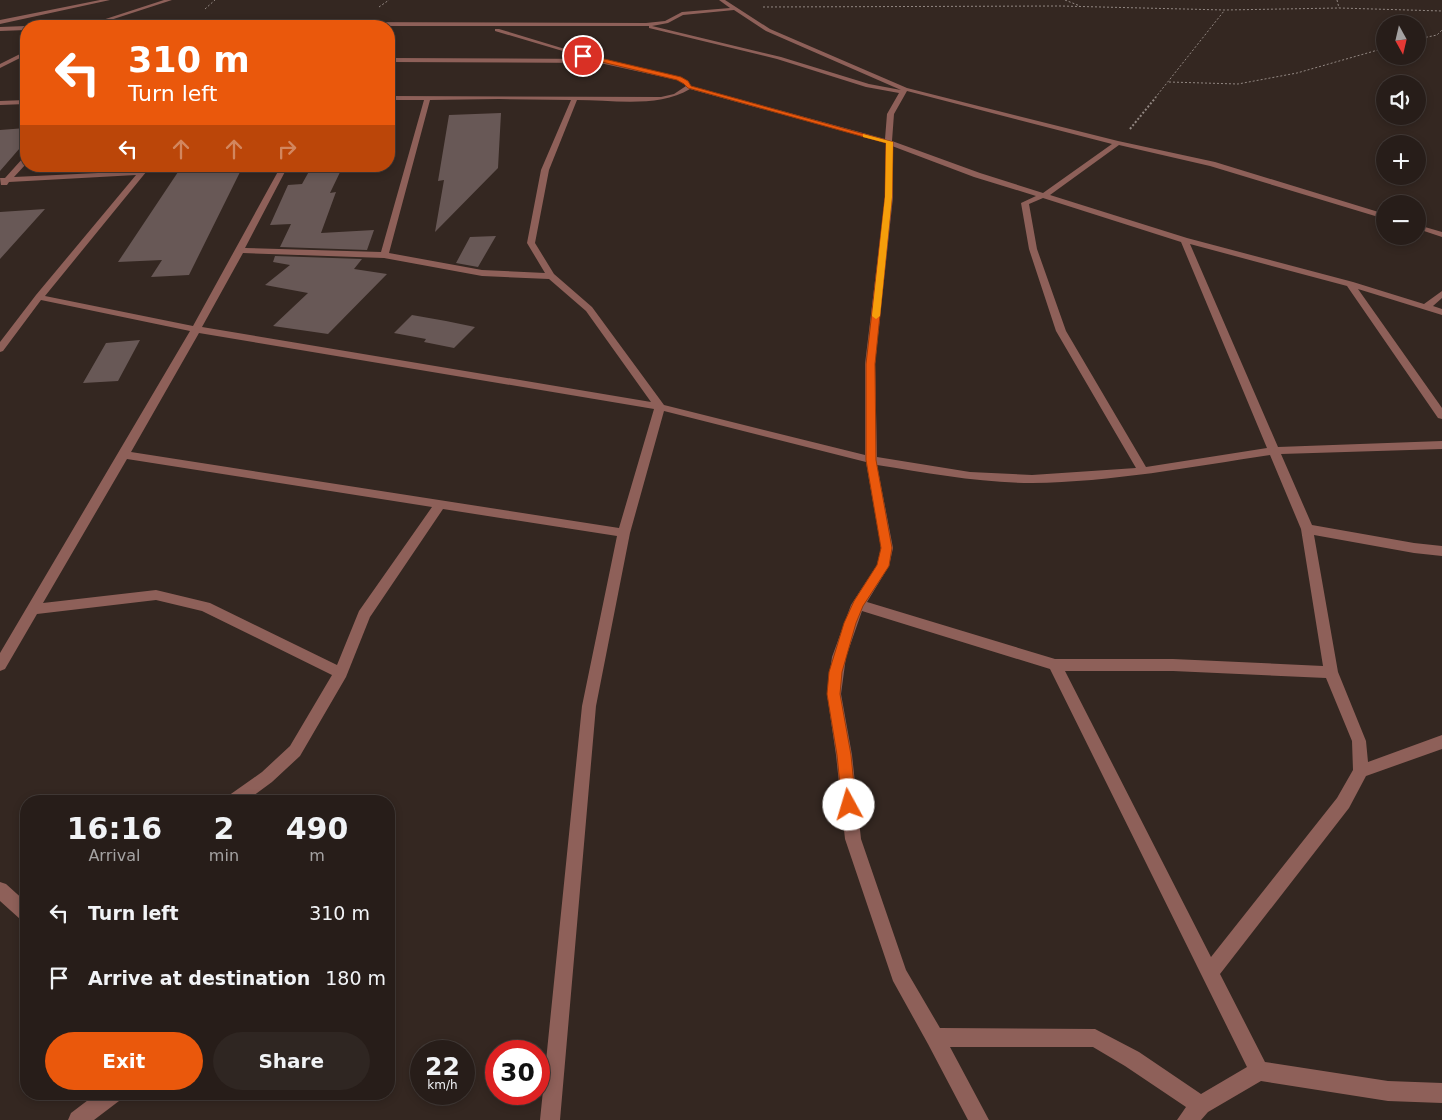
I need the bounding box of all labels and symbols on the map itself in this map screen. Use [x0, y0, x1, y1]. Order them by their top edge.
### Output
north arrow [1376, 15, 1426, 65]
pin [562, 35, 604, 77]
position arrow [822, 778, 874, 830]
speed limit sign: 30 [485, 1040, 550, 1105]

